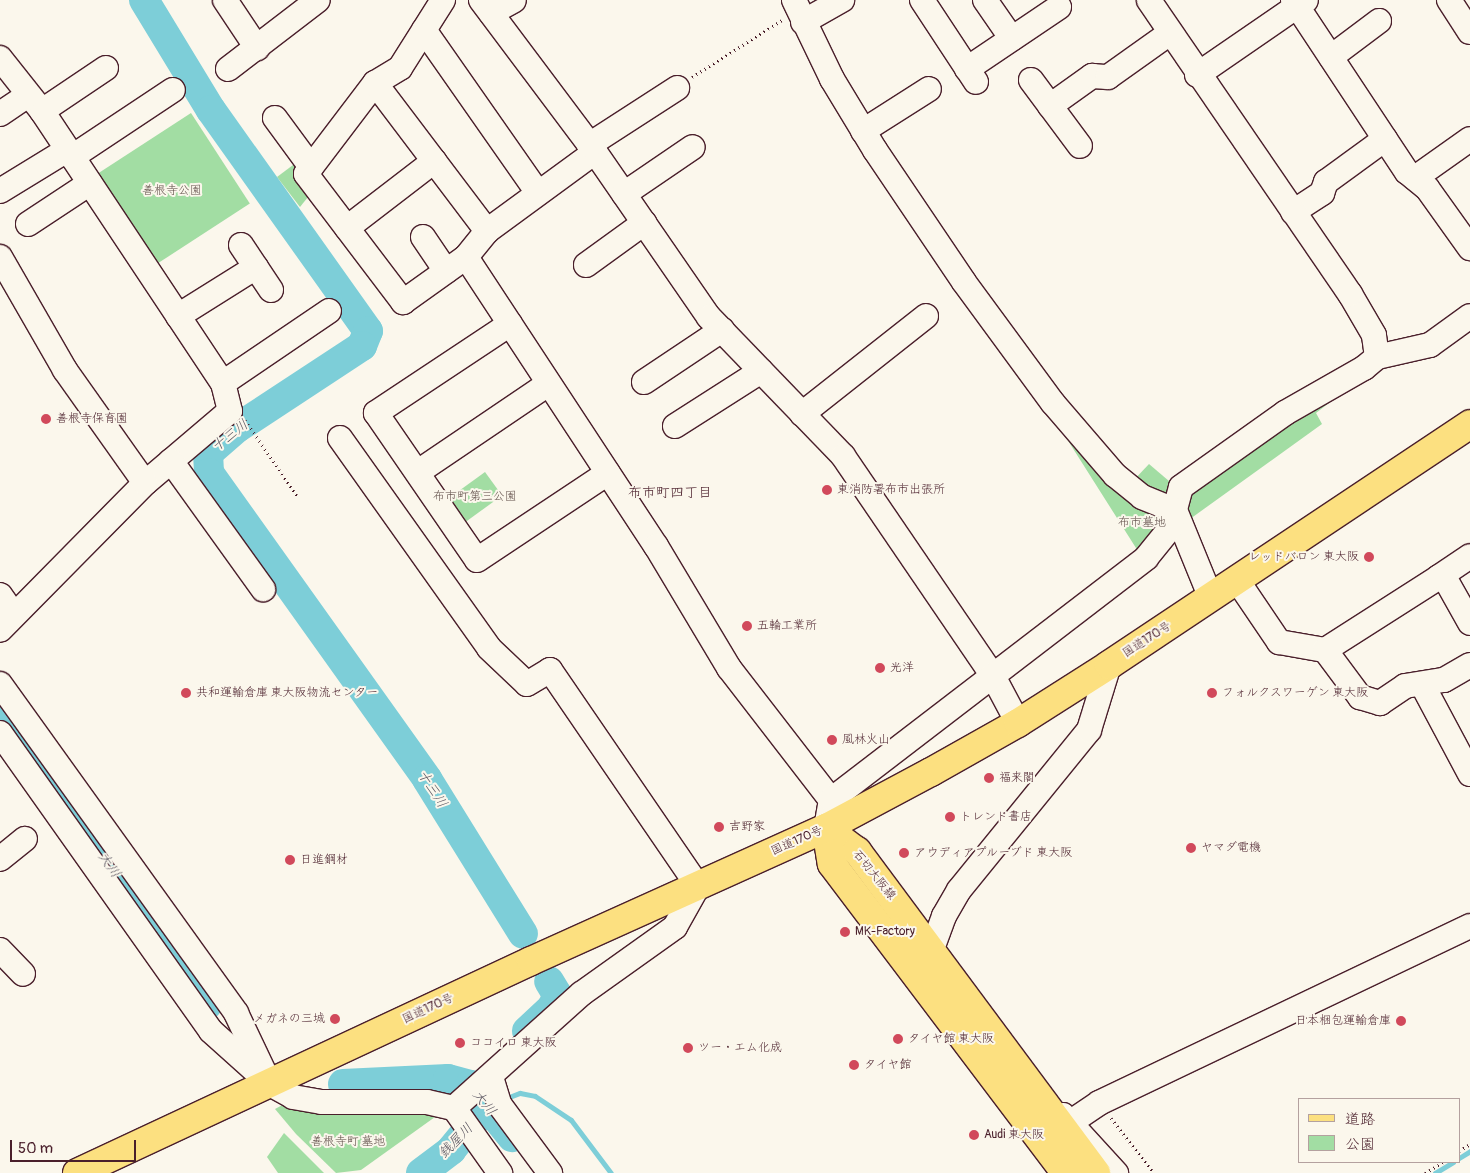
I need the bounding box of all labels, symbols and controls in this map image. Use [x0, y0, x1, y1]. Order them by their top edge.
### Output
park label: 善根寺公園 [142, 184, 202, 198]
place label: 善根寺保育園 [56, 412, 128, 426]
marker: 善根寺保育園 [40, 413, 52, 425]
water label: 十三川 [208, 416, 252, 456]
place label: 東消防署布市出張所 [837, 483, 945, 497]
marker: 東消防署布市出張所 [821, 484, 833, 496]
district label: 布市町四丁目 [628, 485, 712, 501]
park label: 布市町第三公園 [433, 490, 517, 504]
park label: 布市墓地 [1118, 516, 1166, 530]
place label: レッドバロン 東大阪 [1248, 550, 1359, 564]
marker: レッドバロン 東大阪 [1363, 551, 1375, 563]
place label: 五輪工業所 [757, 619, 817, 633]
street label: 国道170号 [1120, 619, 1174, 661]
marker: 五輪工業所 [741, 620, 753, 632]
place label: 光洋 [890, 661, 914, 675]
marker: 光洋 [874, 662, 886, 674]
place label: 共和運輸倉庫 東大阪物流センター [196, 686, 379, 700]
place label: フォルクスワーゲン 東大阪 [1222, 686, 1369, 700]
marker: 共和運輸倉庫 東大阪物流センター [180, 687, 192, 699]
marker: フォルクスワーゲン 東大阪 [1206, 687, 1218, 699]
place label: 風林火山 [842, 733, 890, 747]
marker: 風林火山 [826, 734, 838, 746]
water label: 十三川 [414, 767, 450, 811]
place label: 福来閣 [999, 771, 1035, 785]
marker: 福来閣 [983, 772, 995, 784]
place label: トレンド書店 [960, 810, 1032, 824]
marker: トレンド書店 [944, 811, 956, 823]
place label: 吉野家 [729, 820, 765, 834]
marker: 吉野家 [713, 821, 725, 833]
street label: 国道170号 [769, 823, 825, 859]
place label: ヤマダ電機 [1201, 841, 1261, 855]
marker: ヤマダ電機 [1185, 842, 1197, 854]
place label: アウディアプルーブド 東大阪 [914, 846, 1073, 860]
street label: 石切大阪線 [850, 847, 898, 903]
marker: アウディアプルーブド 東大阪 [898, 847, 910, 859]
water label: 大川 [94, 849, 124, 881]
place label: 日進鋼材 [300, 853, 348, 867]
marker: 日進鋼材 [284, 854, 296, 866]
place label: MK-Factory [855, 925, 915, 939]
marker: MK-Factory [839, 926, 851, 938]
street label: 国道170号 [400, 991, 456, 1027]
place label: メガネの三城 [253, 1012, 325, 1026]
marker: メガネの三城 [329, 1013, 341, 1025]
place label: 日本梱包運輸倉庫 [1295, 1014, 1391, 1028]
marker: 日本梱包運輸倉庫 [1395, 1015, 1407, 1027]
place label: タイヤ館 東大阪 [908, 1032, 995, 1046]
marker: タイヤ館 東大阪 [892, 1033, 904, 1045]
place label: ココイロ 東大阪 [470, 1036, 557, 1050]
marker: ココイロ 東大阪 [454, 1037, 466, 1049]
place label: ツー・エム化成 [698, 1041, 782, 1055]
marker: ツー・エム化成 [682, 1042, 694, 1054]
place label: タイヤ館 [864, 1058, 912, 1072]
marker: タイヤ館 [848, 1059, 860, 1071]
water label: 大川 [469, 1087, 499, 1119]
legend [1298, 1098, 1460, 1163]
text: 道路 [1345, 1110, 1375, 1129]
water label: 銭屋川 [435, 1120, 477, 1162]
place label: Audi 東大阪 [984, 1128, 1044, 1142]
marker: Audi 東大阪 [968, 1129, 980, 1141]
scale bar [12, 1130, 139, 1162]
park label: 善根寺町 墓地 [311, 1135, 385, 1149]
text: 公園 [1345, 1135, 1375, 1154]
text: 50 m [18, 1139, 53, 1158]

